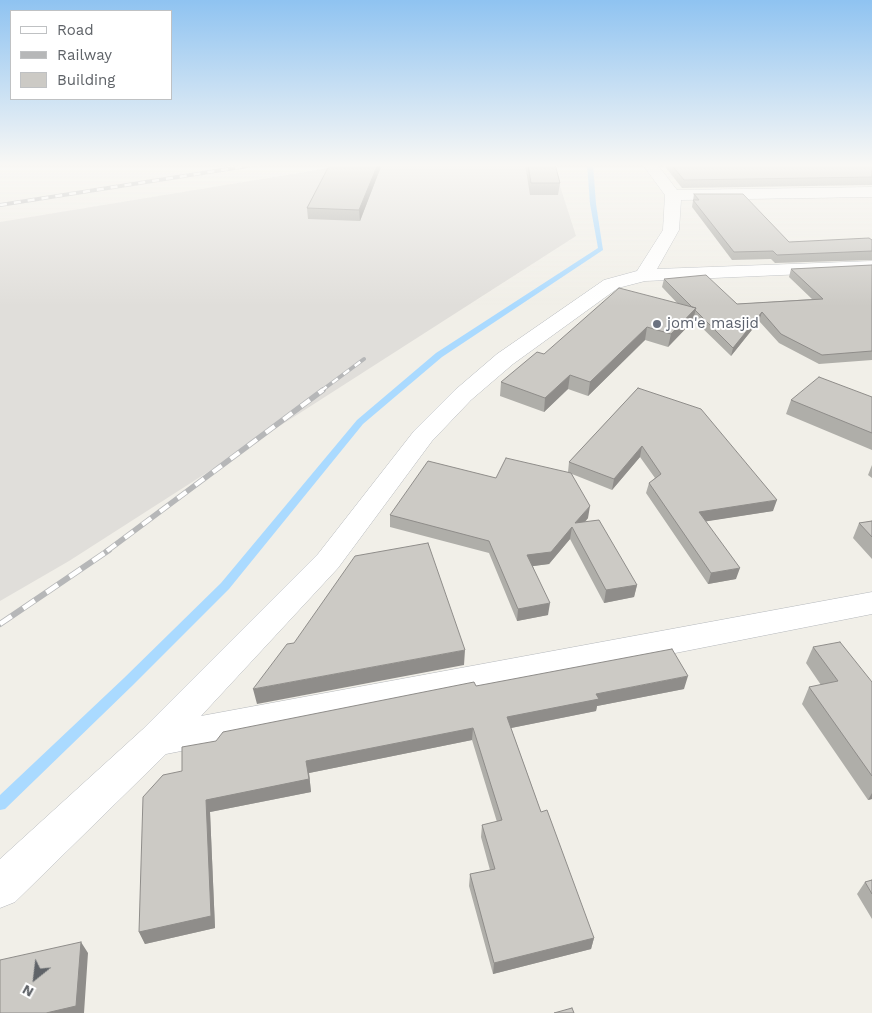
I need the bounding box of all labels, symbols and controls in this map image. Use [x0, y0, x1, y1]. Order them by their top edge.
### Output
legend [10, 10, 172, 100]
text: Road [57, 21, 94, 39]
text: Railway [57, 46, 112, 64]
text: Building [57, 71, 115, 89]
place label: jom'e masjid [667, 315, 759, 333]
marker: jom'e masjid [651, 318, 663, 330]
north arrow [10, 953, 60, 1003]
text: N [19, 982, 36, 1001]

